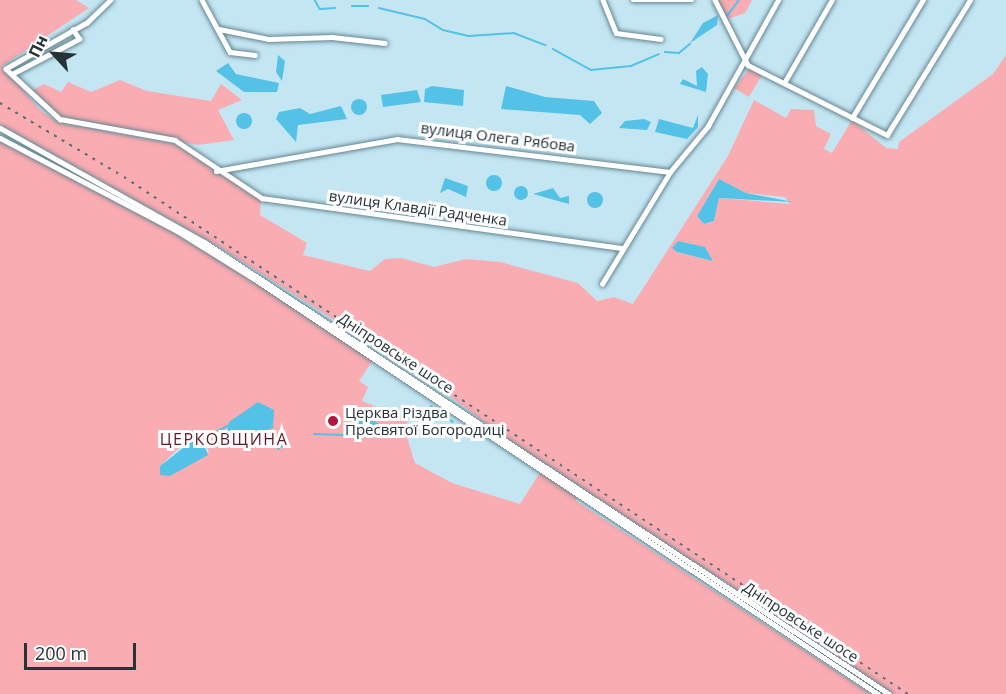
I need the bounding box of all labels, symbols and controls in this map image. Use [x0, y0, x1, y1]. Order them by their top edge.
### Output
north arrow [24, 24, 84, 84]
text: Пн [23, 31, 53, 61]
street label: вулиця Олега Рябова [420, 119, 576, 155]
street label: вулиця Клавдії Радченка [328, 187, 508, 229]
street label: Дніпровське шосе [335, 309, 457, 397]
place label: Церква Різдва Пресвятої Богородиці [345, 403, 505, 438]
marker: Церква Різдва Пресвятої Богородиці [326, 414, 340, 428]
district label: ЦЕРКОВЩИНА [160, 429, 288, 449]
street label: Дніпровське шосе [740, 578, 862, 666]
scale bar [27, 631, 140, 669]
text: 200 m [35, 641, 87, 665]

